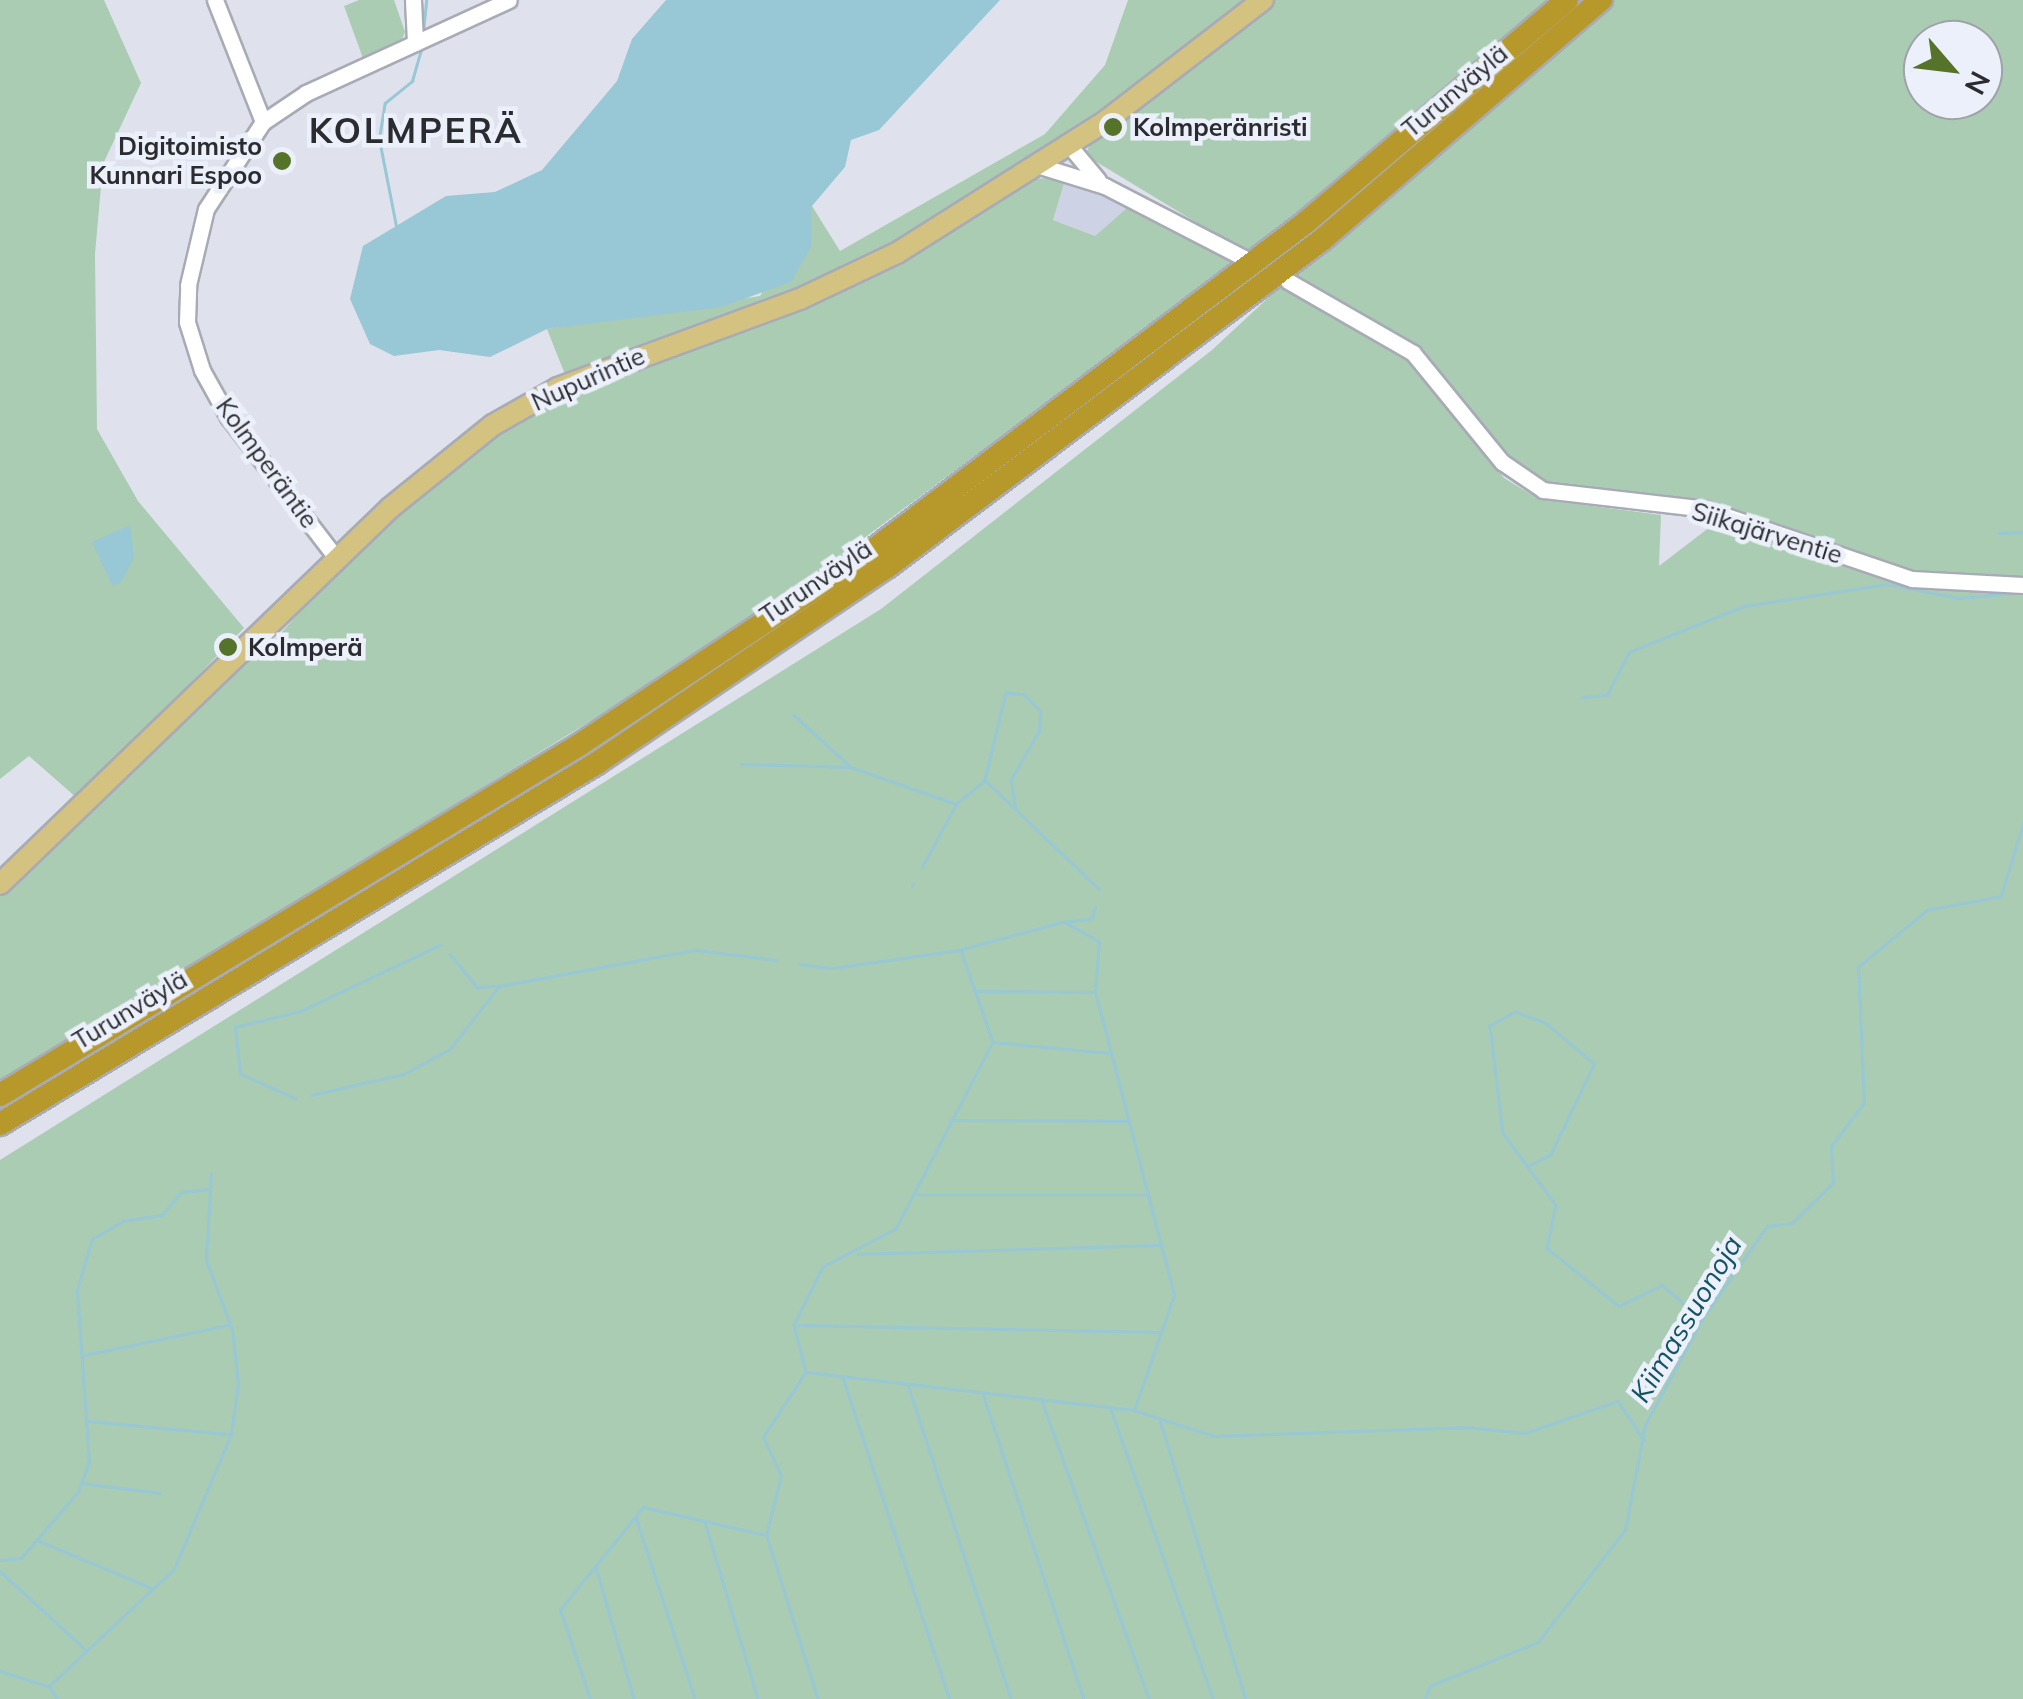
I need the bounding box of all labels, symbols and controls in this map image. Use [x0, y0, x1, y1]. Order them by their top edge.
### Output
north arrow [1903, 20, 2003, 120]
street label: Turunväylä [1396, 38, 1514, 144]
text: N [1958, 66, 1999, 101]
district label: KOLMPERÄ [309, 109, 523, 151]
place label: Kolmperänristi [1133, 112, 1307, 142]
marker: Kolmperänristi [1102, 116, 1124, 138]
place label: Digitoimisto Kunnari Espoo [89, 132, 262, 191]
marker: Digitoimisto Kunnari Espoo [271, 150, 293, 172]
street label: Nupurintie [527, 341, 649, 417]
street label: Kolmperäntie [210, 392, 324, 534]
street label: Siikajärventie [1688, 496, 1846, 570]
street label: Turunväylä [754, 534, 878, 630]
place label: Kolmperä [248, 632, 363, 662]
marker: Kolmperä [217, 636, 239, 658]
street label: Turunväylä [67, 964, 193, 1056]
water label: Kiimassuonoja [1623, 1230, 1749, 1408]

